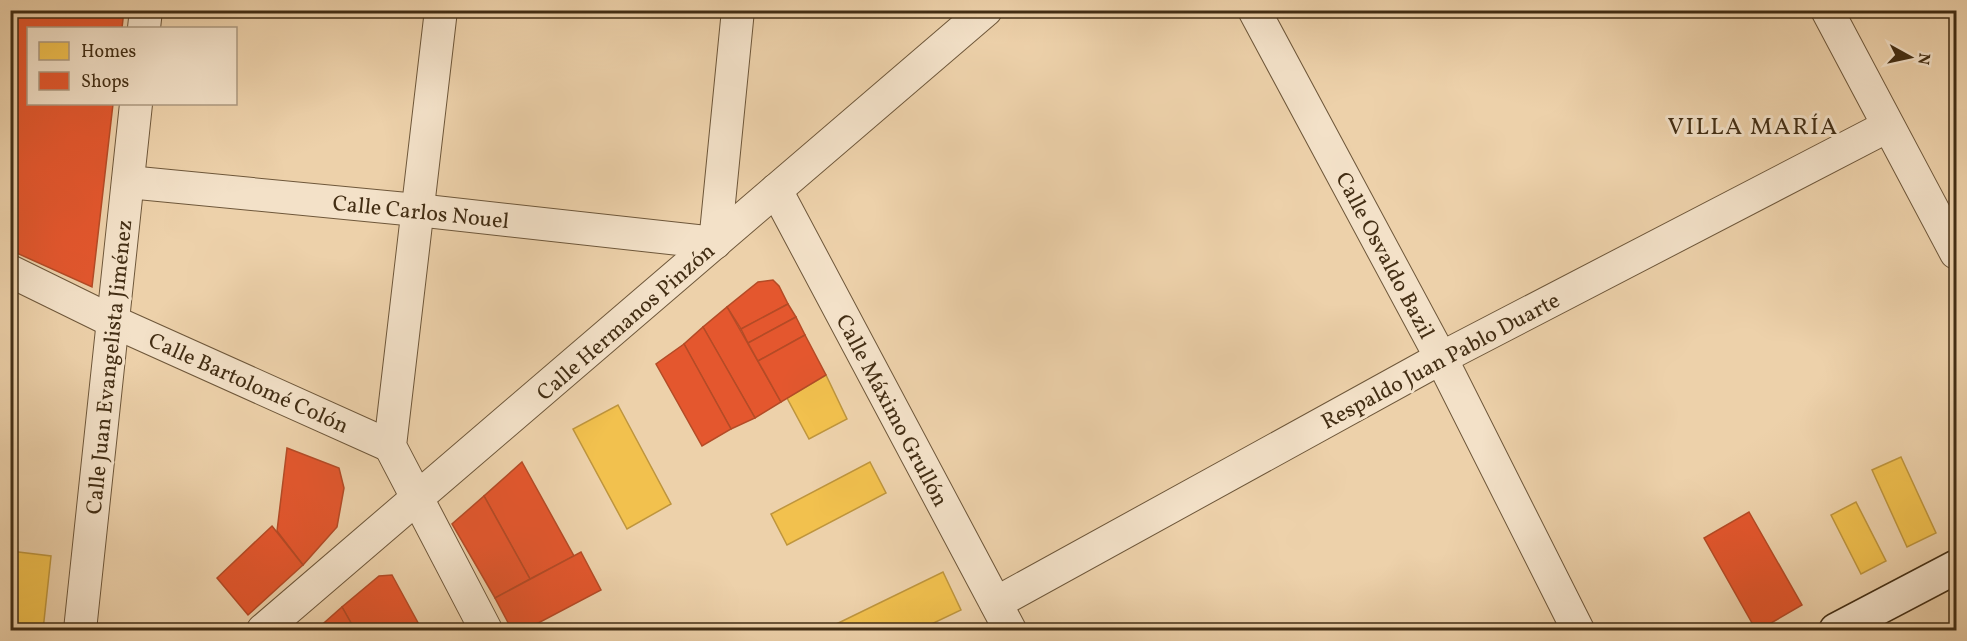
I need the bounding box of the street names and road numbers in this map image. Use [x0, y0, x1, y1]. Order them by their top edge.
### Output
street label: Calle Osvaldo Bazil [1327, 167, 1441, 345]
street label: Calle Carlos Nouel [331, 189, 511, 238]
street label: Calle Juan Evangelista Jiménez [80, 218, 141, 516]
street label: Calle Hermanos Pinzón [531, 237, 722, 409]
street label: Respaldo Juan Pablo Duarte [1316, 286, 1566, 438]
street label: Calle Máximo Grullón [827, 309, 955, 513]
street label: Calle Bartolomé Colón [143, 326, 353, 442]

